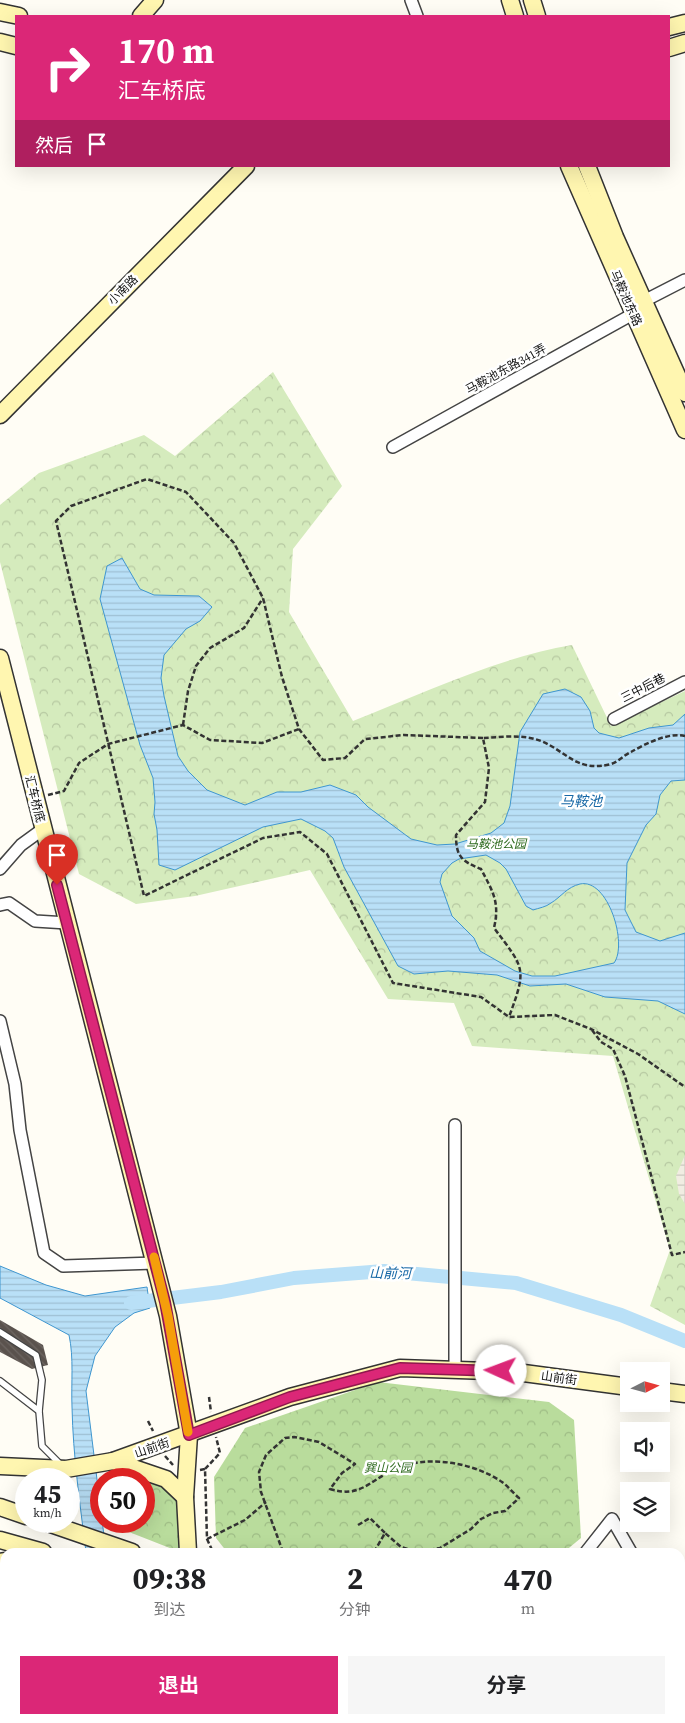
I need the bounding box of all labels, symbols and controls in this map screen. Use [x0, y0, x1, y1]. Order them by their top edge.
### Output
text: 170 m [118, 27, 214, 75]
icon: right [35, 35, 100, 100]
text: 汇车桥底 [118, 75, 206, 105]
icon: arrive [83, 130, 111, 158]
text: 然后 [35, 132, 73, 158]
street label: 马鞍池东路 [606, 267, 646, 329]
street label: 小南路 [105, 272, 141, 308]
street label: 马鞍池东路341弄 [463, 340, 549, 398]
street label: 三中后巷 [618, 670, 668, 706]
street label: 汇车桥底 [21, 774, 49, 824]
water label: 马鞍池 [560, 791, 604, 811]
pin [36, 834, 78, 885]
park label: 马鞍池公园 [466, 836, 528, 852]
icon: arrive [43, 841, 71, 869]
water label: 山前河 [369, 1263, 414, 1283]
position arrow [474, 1344, 526, 1396]
north arrow [620, 1362, 670, 1412]
map controls [620, 1362, 670, 1532]
street label: 山前街 [540, 1368, 578, 1388]
button: sound [620, 1422, 670, 1472]
street label: 山前街 [132, 1435, 172, 1461]
park label: 巽山公园 [364, 1460, 414, 1476]
speed limit sign: 50 [90, 1468, 155, 1533]
text: 45 [34, 1477, 61, 1511]
button: layers [620, 1482, 670, 1532]
text: km/h [33, 1505, 62, 1521]
text: 09:38 [133, 1558, 207, 1599]
text: 2 [347, 1558, 363, 1599]
text: 470 [504, 1559, 552, 1600]
text: m [521, 1597, 535, 1619]
text: 到达 [154, 1598, 186, 1620]
text: 分钟 [339, 1598, 371, 1620]
button: 退出 [20, 1656, 338, 1714]
button: 分享 [348, 1656, 665, 1714]

